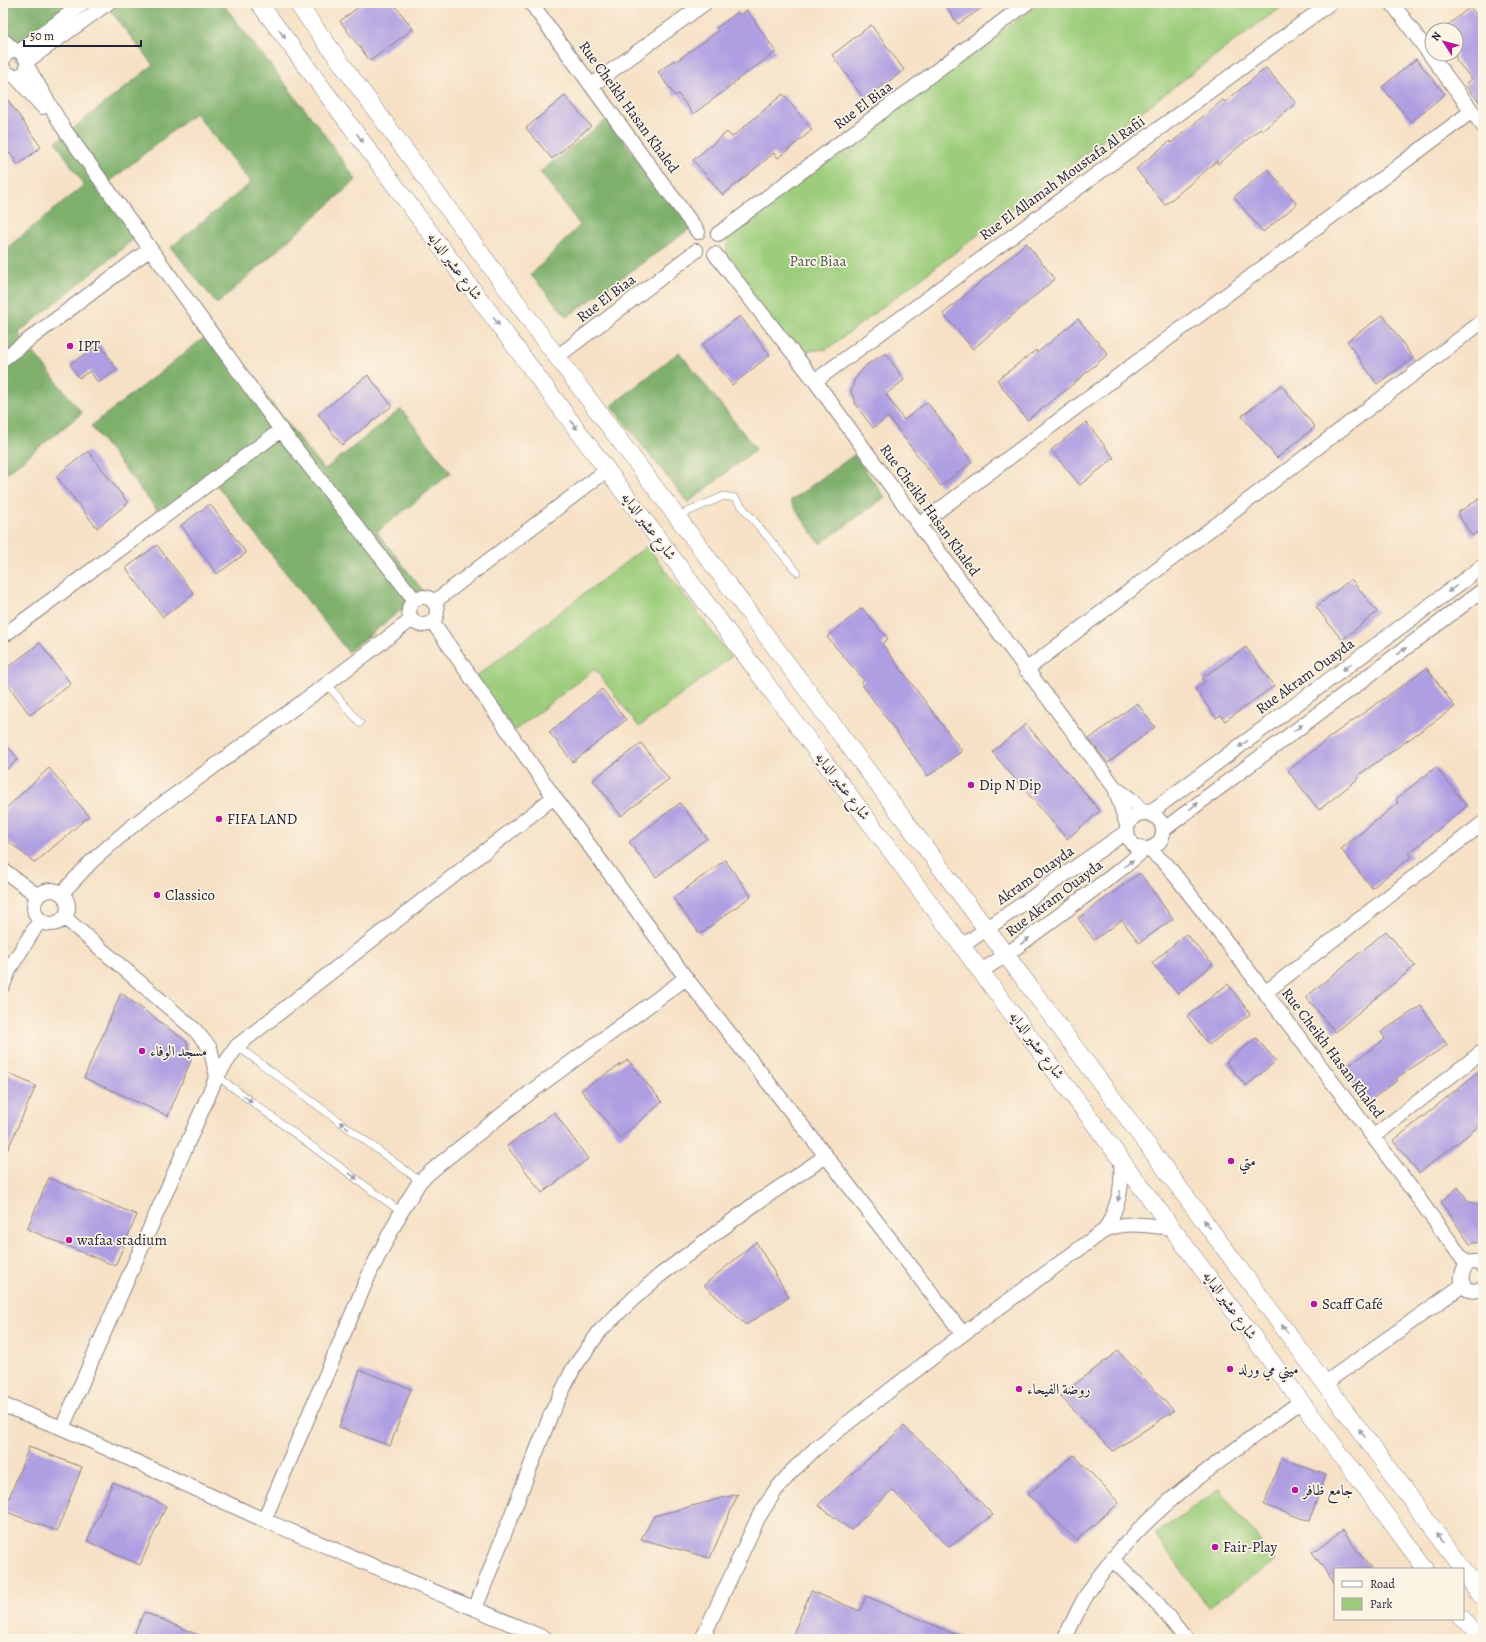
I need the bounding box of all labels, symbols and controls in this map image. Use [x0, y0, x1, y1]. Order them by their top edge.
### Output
scale bar [24, 22, 141, 48]
north arrow [1424, 22, 1464, 62]
text: 50 m [30, 28, 54, 44]
one-way arrow [278, 29, 286, 40]
text: N [1428, 29, 1445, 44]
street label: Rue Cheikh Hasan Khaled [574, 37, 684, 178]
street label: Rue El Biaa [829, 76, 897, 134]
street label: Rue El Allamah Moustafa Al Rafii [975, 111, 1149, 245]
one-way arrow [356, 133, 364, 144]
street label: شارع عشير الدايه [420, 228, 487, 306]
park label: Parc Biaa [790, 251, 846, 271]
street label: Rue El Biaa [572, 269, 640, 327]
one-way arrow [492, 316, 500, 326]
place label: IPT [78, 336, 101, 356]
marker: IPT [65, 341, 75, 351]
one-way arrow [570, 420, 578, 431]
street label: Rue Cheikh Hasan Khaled [875, 440, 985, 581]
street label: شارع عشير الدايه [614, 488, 681, 566]
one-way arrow [1446, 585, 1457, 593]
street label: Rue Akram Ouayda [1252, 633, 1358, 719]
one-way arrow [1397, 647, 1407, 655]
one-way arrow [1342, 662, 1352, 670]
one-way arrow [1292, 724, 1303, 733]
one-way arrow [1237, 740, 1248, 748]
street label: شارع عشير الدايه [808, 748, 875, 826]
place label: Dip N Dip [979, 775, 1041, 795]
marker: Dip N Dip [966, 780, 976, 790]
one-way arrow [1188, 802, 1199, 810]
place label: FIFA LAND [227, 809, 297, 829]
marker: FIFA LAND [214, 814, 224, 824]
street label: Akram Ouayda [991, 841, 1078, 910]
street label: Rue Akram Ouayda [1001, 855, 1107, 941]
one-way arrow [1124, 859, 1134, 867]
place label: Classico [165, 885, 215, 905]
marker: Classico [152, 890, 162, 900]
one-way arrow [1020, 937, 1030, 945]
street label: Rue Cheikh Hasan Khaled [1277, 984, 1389, 1123]
street label: شارع عشير الدايه [1002, 1007, 1069, 1085]
place label: مسجد الوفاء [150, 1041, 207, 1061]
marker: مسجد الوفاء [137, 1046, 147, 1056]
one-way arrow [243, 1095, 254, 1103]
one-way arrow [338, 1121, 349, 1129]
place label: متي [1239, 1151, 1256, 1175]
marker: متي [1226, 1156, 1236, 1166]
one-way arrow [348, 1172, 358, 1180]
one-way arrow [1116, 1190, 1122, 1202]
one-way arrow [1203, 1219, 1211, 1230]
place label: wafaa stadium [76, 1230, 167, 1250]
marker: wafaa stadium [64, 1235, 74, 1245]
street label: شارع عشير الدايه [1196, 1267, 1262, 1345]
place label: Scaff Café [1322, 1294, 1383, 1314]
marker: Scaff Café [1309, 1299, 1319, 1309]
one-way arrow [1281, 1323, 1289, 1334]
place label: ميني مي ورلد [1238, 1359, 1299, 1383]
marker: ميني مي ورلد [1225, 1364, 1235, 1374]
place label: روضة الفيحاء [1027, 1379, 1090, 1399]
marker: روضة الفيحاء [1014, 1384, 1024, 1394]
one-way arrow [1359, 1428, 1367, 1438]
place label: جامع ظافر [1301, 1480, 1353, 1504]
marker: جامع ظافر [1290, 1485, 1300, 1495]
one-way arrow [1436, 1532, 1444, 1543]
place label: Fair-Play [1223, 1537, 1278, 1557]
marker: Fair-Play [1210, 1542, 1220, 1552]
legend [1334, 1568, 1464, 1620]
text: Road [1370, 1576, 1396, 1592]
text: Park [1370, 1596, 1393, 1612]

